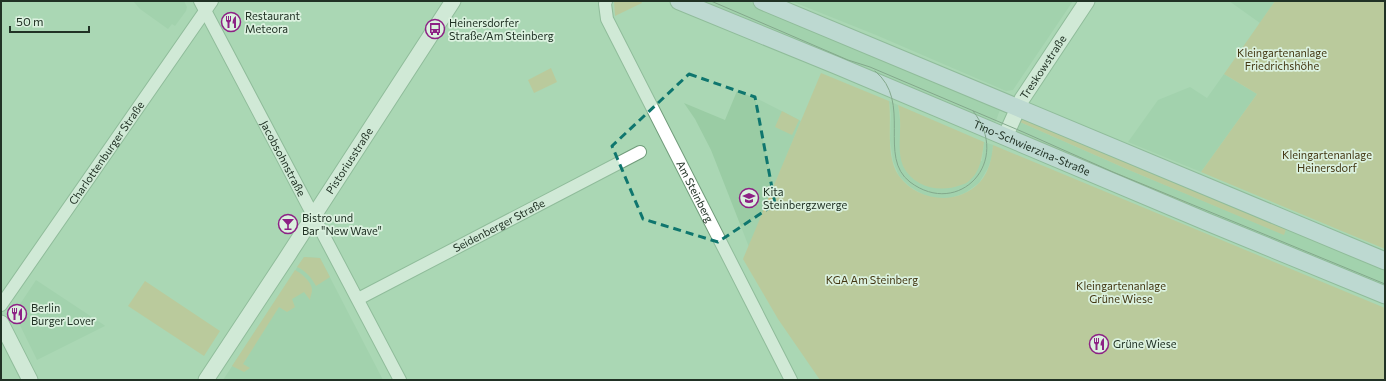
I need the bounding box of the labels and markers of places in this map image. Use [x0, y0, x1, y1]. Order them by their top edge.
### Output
place label: Restaurant Meteora [245, 9, 301, 35]
restaurant icon: Restaurant Meteora [220, 11, 242, 33]
place label: Heinersdorfer Straße/Am Steinberg [449, 16, 554, 42]
bus stop icon: Heinersdorfer Straße/Am Steinberg [424, 18, 446, 40]
place label: Kita Steinbergzwerge [763, 185, 847, 211]
school or university icon: Kita Steinbergzwerge [738, 187, 760, 209]
place label: Bistro und Bar "New Wave" [302, 211, 382, 237]
bar icon: Bistro und Bar "New Wave" [277, 213, 299, 235]
place label: Berlin Burger Lover [31, 301, 96, 327]
restaurant icon: Berlin Burger Lover [6, 303, 28, 325]
restaurant icon: Grüne Wiese [1088, 333, 1110, 355]
place label: Grüne Wiese [1113, 337, 1177, 350]

